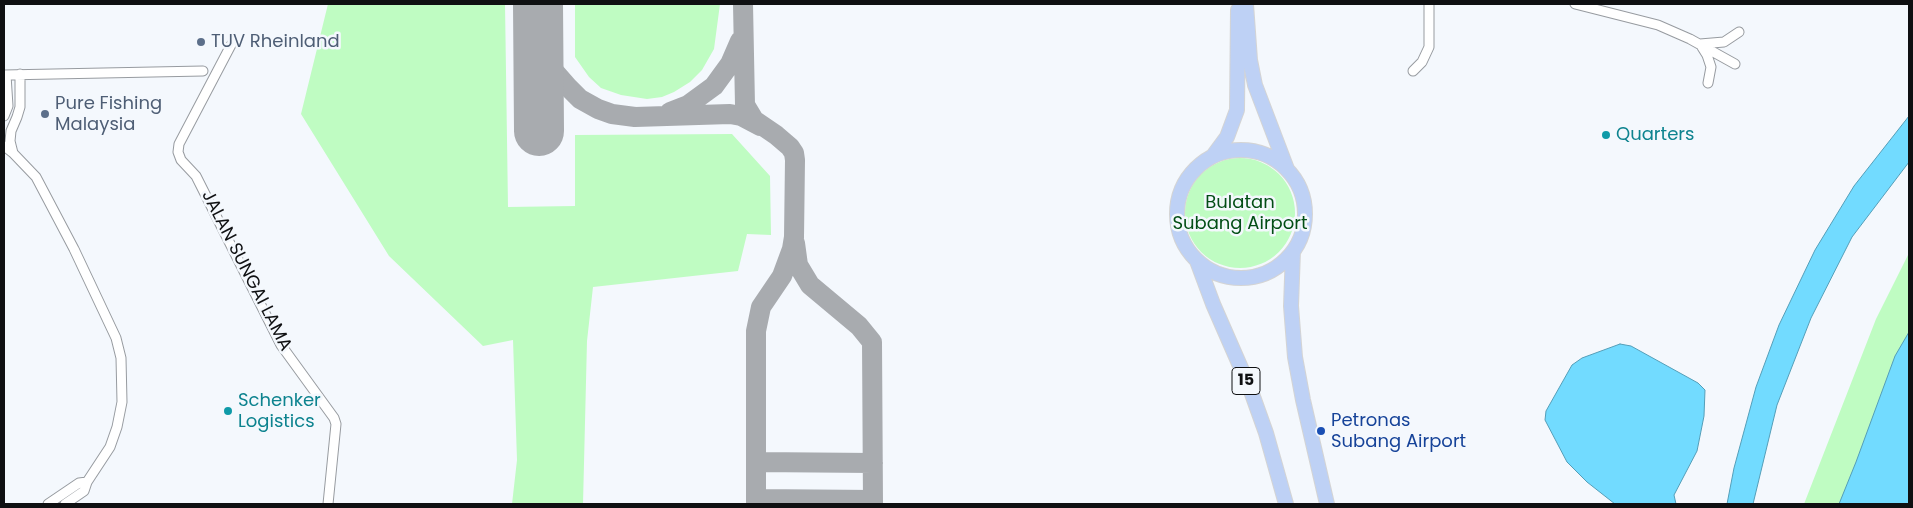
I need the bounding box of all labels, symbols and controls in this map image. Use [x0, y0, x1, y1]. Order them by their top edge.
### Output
place label: TUV Rheinland [211, 31, 340, 53]
marker: TUV Rheinland [195, 36, 207, 48]
place label: Pure Fishing Malaysia [55, 93, 162, 136]
marker: Pure Fishing Malaysia [39, 108, 51, 120]
place label: Quarters [1616, 124, 1694, 146]
marker: Quarters [1600, 129, 1612, 141]
street label: JALAN SUNGAI LAMA [196, 187, 296, 355]
park label: Bulatan Subang Airport [1172, 192, 1308, 234]
road number: 15 [1232, 368, 1260, 394]
place label: Schenker Logistics [238, 390, 321, 432]
marker: Schenker Logistics [222, 405, 234, 417]
place label: Petronas Subang Airport [1331, 410, 1466, 452]
marker: Petronas Subang Airport [1315, 425, 1327, 437]

